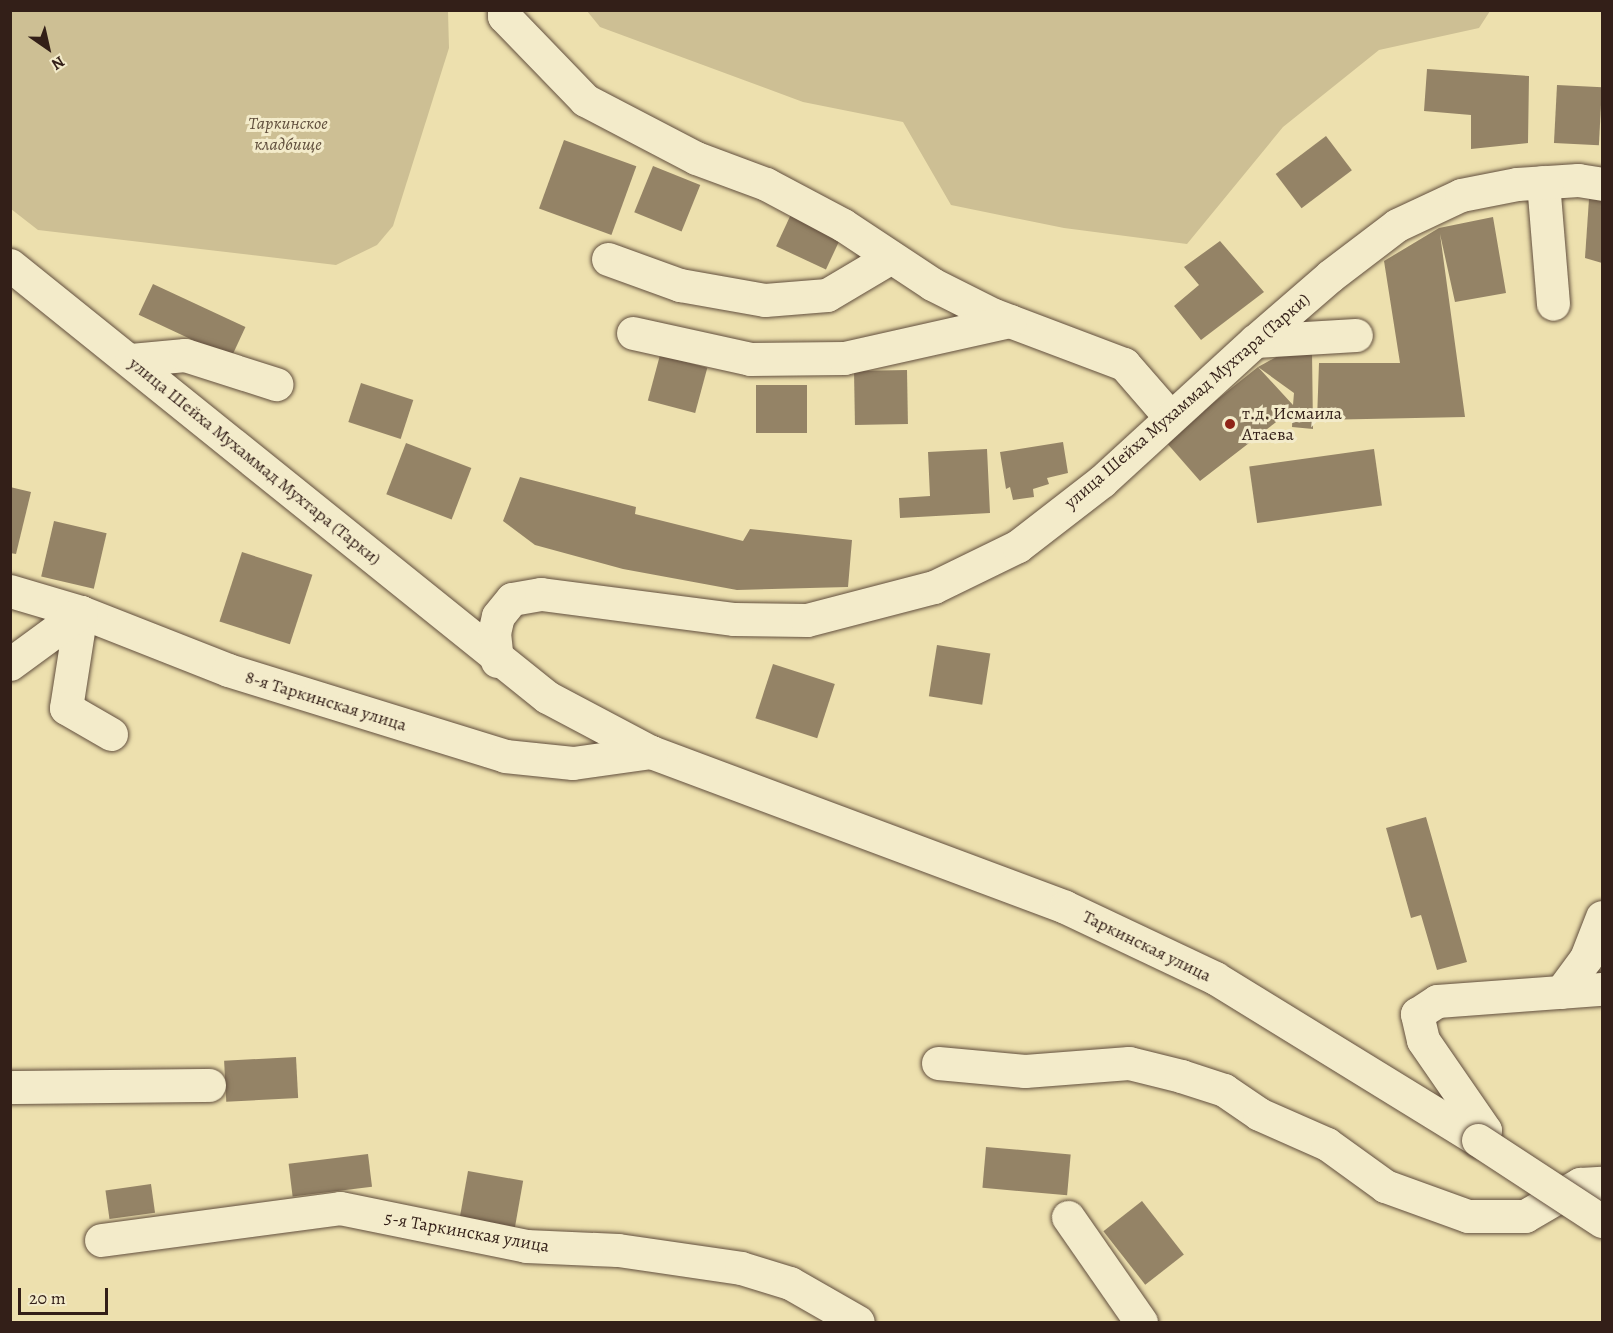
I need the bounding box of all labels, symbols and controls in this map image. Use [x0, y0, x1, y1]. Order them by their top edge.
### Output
north arrow [18, 18, 78, 78]
text: N [47, 51, 69, 75]
park label: Таркинское кладбище [248, 113, 328, 156]
street label: улица Шейха Мухаммад Мухтара (Тарки) [1060, 289, 1314, 513]
street label: улица Шейха Мухаммад Мухтара (Тарки) [125, 353, 385, 569]
place label: т.д. Исмаила Атаева [1242, 403, 1343, 446]
marker: т.д. Исмаила Атаева [1223, 417, 1237, 431]
street label: 8-я Таркинская улица [243, 666, 409, 736]
street label: Таркинская улица [1079, 906, 1215, 986]
street label: 5-я Таркинская улица [383, 1207, 551, 1257]
scale bar [21, 1276, 111, 1314]
text: 20 m [29, 1286, 66, 1310]

